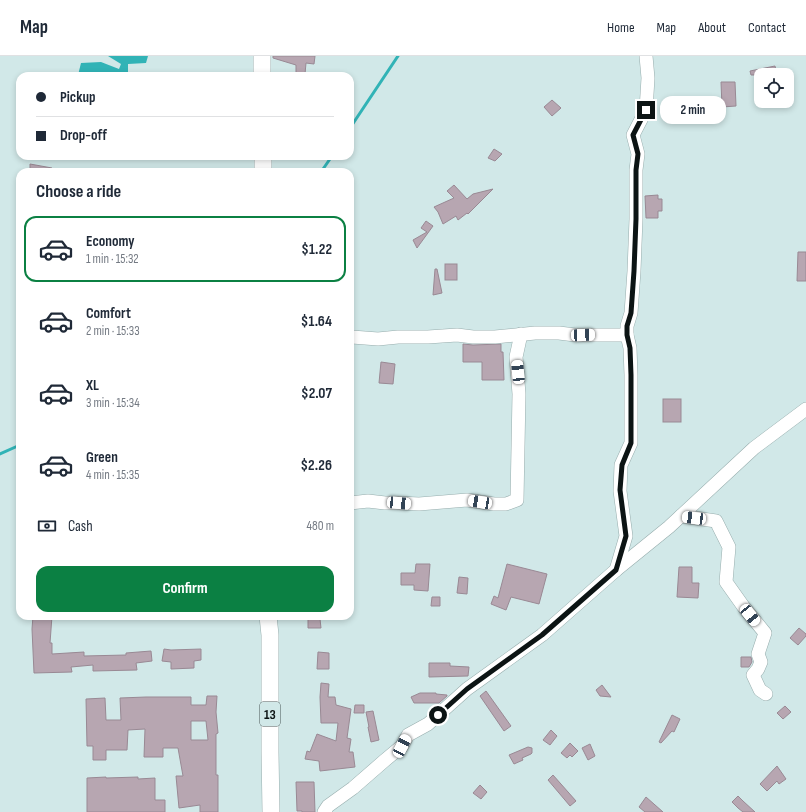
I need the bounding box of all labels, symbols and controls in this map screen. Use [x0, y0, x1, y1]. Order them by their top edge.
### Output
text: Map [20, 16, 48, 39]
text: Home [607, 19, 635, 36]
text: Map [657, 19, 676, 36]
text: About [698, 19, 726, 36]
text: Contact [748, 19, 786, 36]
map controls [754, 68, 794, 108]
button: locate [754, 68, 794, 108]
text: Pickup [60, 88, 96, 107]
callout: 2 min [660, 96, 726, 124]
route end [637, 101, 655, 119]
text: 2 min [681, 102, 705, 118]
text: Drop-off [60, 126, 107, 145]
text: Choose a ride [36, 181, 121, 202]
icon: car [38, 231, 74, 267]
text: Economy [86, 232, 135, 251]
text: $1.22 [301, 240, 332, 259]
text: 1 min · 15:32 [86, 251, 139, 267]
icon: car [38, 303, 74, 339]
text: Comfort [86, 304, 131, 323]
text: $1.64 [301, 312, 332, 331]
text: 2 min · 15:33 [86, 323, 140, 339]
car [571, 329, 595, 341]
car [511, 359, 525, 385]
icon: car [38, 375, 74, 411]
text: XL [86, 376, 99, 395]
text: $2.07 [301, 384, 332, 403]
text: 3 min · 15:34 [86, 395, 140, 411]
icon: car [38, 447, 74, 483]
text: Green [86, 448, 118, 467]
text: $2.26 [300, 456, 332, 475]
text: 4 min · 15:35 [86, 467, 139, 483]
car [467, 494, 493, 510]
car [387, 496, 411, 510]
car [681, 511, 707, 525]
icon: cash [36, 515, 58, 537]
text: Cash [68, 517, 93, 536]
text: 480 m [307, 518, 334, 534]
button: Confirm [36, 566, 334, 612]
car [738, 602, 762, 628]
road number: 13 [260, 702, 280, 726]
route start [429, 706, 447, 724]
car [391, 733, 413, 759]

